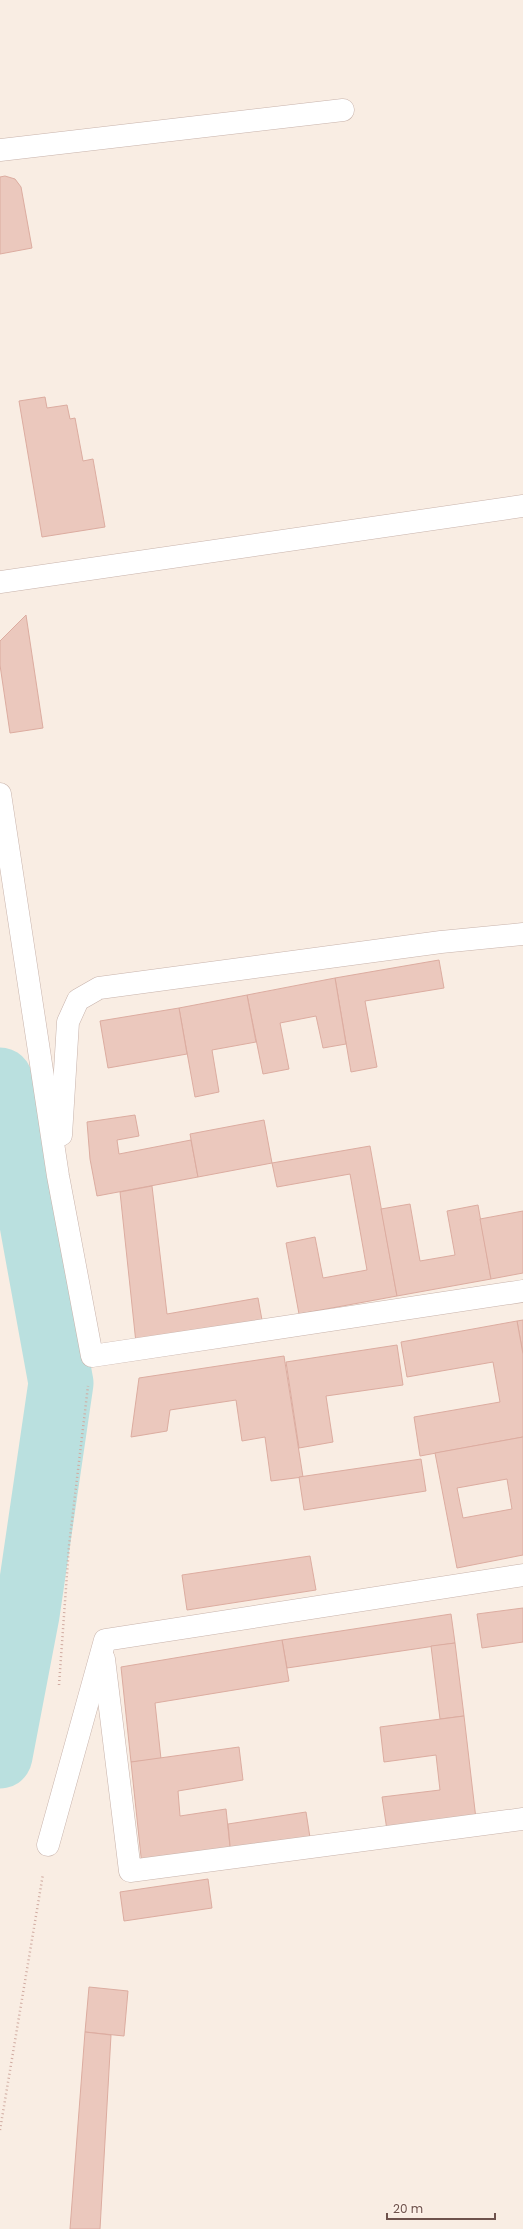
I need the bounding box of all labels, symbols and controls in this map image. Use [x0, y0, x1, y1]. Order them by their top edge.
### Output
scale bar [387, 2195, 495, 2221]
text: 20 m [393, 2200, 423, 2217]

